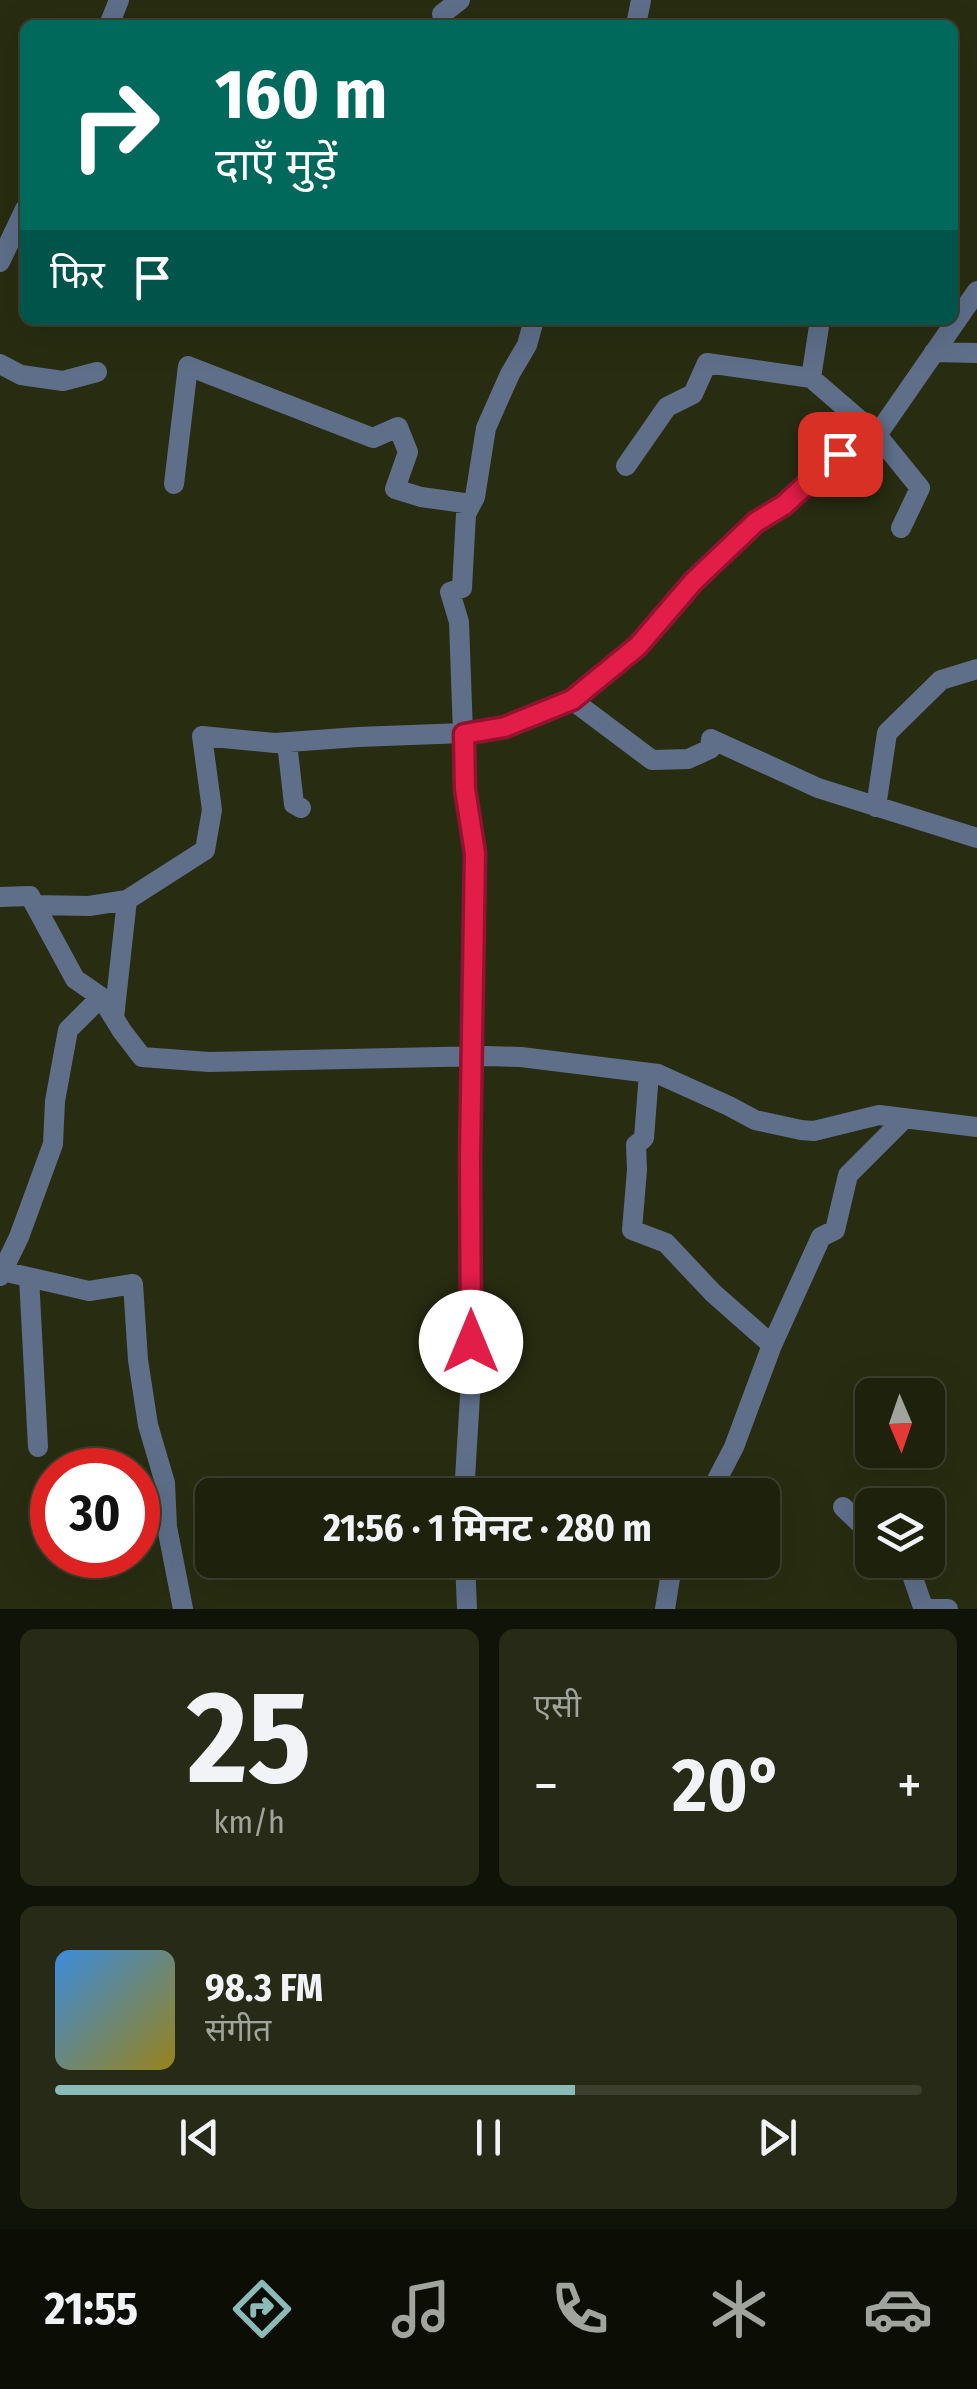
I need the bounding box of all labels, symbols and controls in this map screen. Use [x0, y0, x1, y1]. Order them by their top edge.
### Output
text: 160 m [215, 53, 387, 137]
icon: right [50, 60, 180, 190]
text: दाएँ मुड़ें [215, 138, 337, 192]
icon: arrive [125, 250, 180, 305]
text: फिर [50, 252, 105, 298]
pin [798, 412, 883, 497]
icon: arrive [813, 427, 868, 482]
position arrow [419, 1290, 523, 1394]
north arrow [855, 1378, 945, 1468]
map controls [855, 1378, 945, 1578]
speed limit sign: 30 [30, 1448, 160, 1578]
button: layers [855, 1488, 945, 1578]
text: 21:56 · 1 मिनट · 280 m [323, 1505, 652, 1551]
text: 25 [187, 1660, 311, 1816]
text: एसी [534, 1687, 581, 1725]
text: 20° [672, 1741, 783, 1831]
text: − [534, 1753, 558, 1819]
text: + [897, 1753, 922, 1819]
text: km/h [214, 1803, 285, 1841]
text: 98.3 FM [205, 1965, 323, 2011]
text: संगीत [205, 2011, 271, 2049]
icon: previous [172, 2110, 227, 2165]
icon: pause [461, 2110, 516, 2165]
icon: next [750, 2110, 805, 2165]
icon: directions [227, 2274, 297, 2344]
icon: music [386, 2274, 456, 2344]
icon: phone [545, 2274, 615, 2344]
icon: climate [704, 2274, 774, 2344]
icon: car [863, 2274, 933, 2344]
text: 21:55 [44, 2282, 138, 2336]

